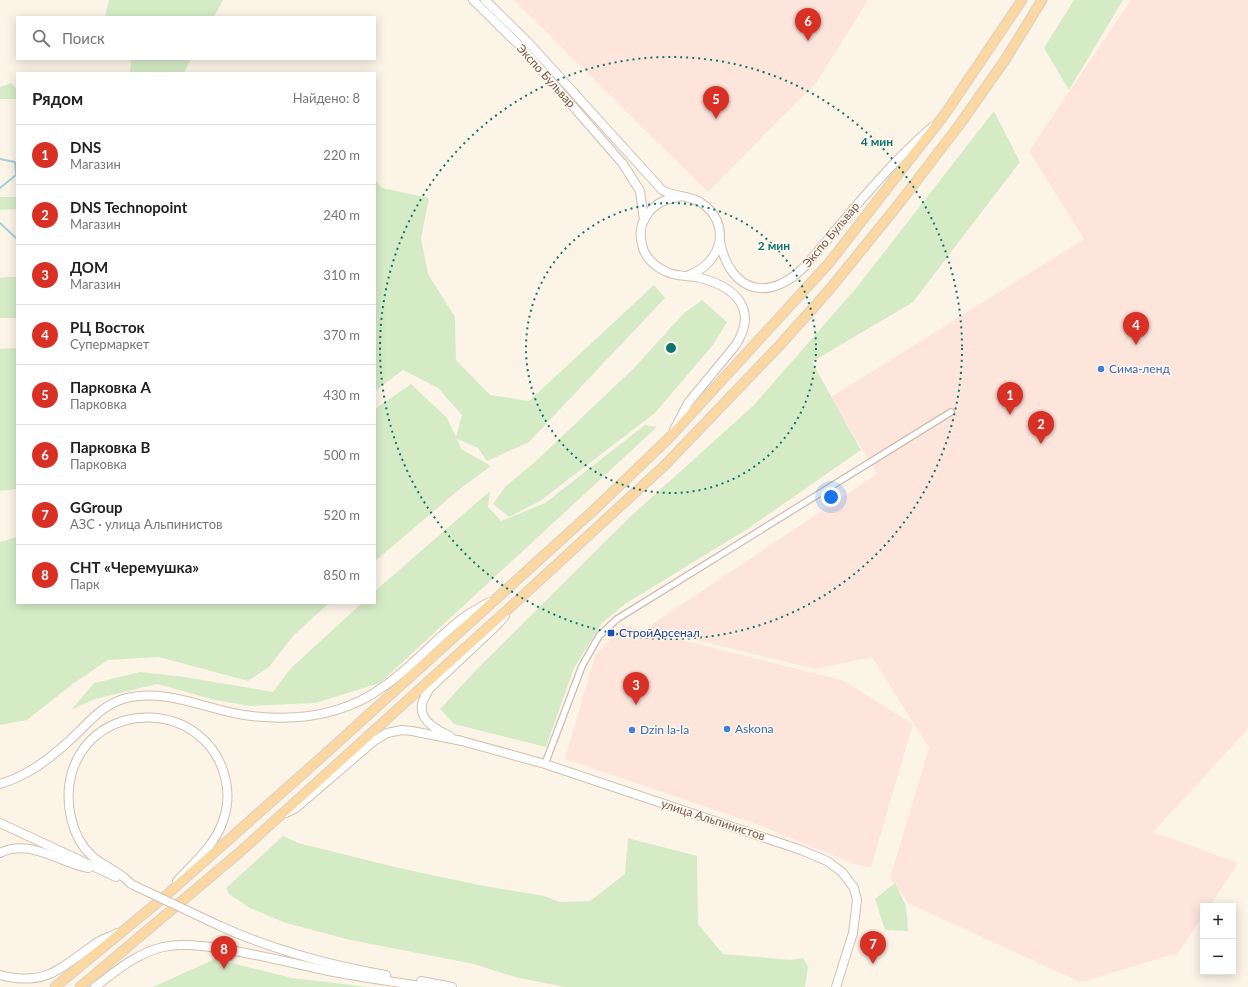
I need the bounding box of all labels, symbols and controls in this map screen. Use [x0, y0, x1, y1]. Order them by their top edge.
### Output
pin: 6 [795, 8, 821, 41]
search box [16, 16, 376, 60]
icon: search [30, 27, 52, 49]
text: Поиск [62, 29, 105, 47]
street label: Экспо Бульвар [514, 41, 579, 111]
pin: 5 [703, 86, 729, 119]
text: Рядом [32, 88, 83, 109]
text: Найдено: 8 [293, 90, 360, 106]
text: 4 мин [861, 134, 893, 149]
text: DNS [70, 138, 101, 156]
text: 1 [41, 147, 49, 163]
text: 220 m [323, 147, 360, 163]
text: Магазин [70, 156, 121, 172]
text: DNS Technopoint [70, 198, 187, 216]
street label: Экспо Бульвар [799, 199, 862, 270]
text: 2 [41, 207, 49, 223]
text: 240 m [323, 207, 360, 223]
text: Магазин [70, 216, 121, 232]
text: 2 мин [758, 238, 790, 253]
text: ДОМ [70, 258, 108, 276]
text: 3 [41, 267, 49, 283]
text: 310 m [323, 267, 360, 283]
text: Магазин [70, 276, 121, 292]
pin: 4 [1123, 312, 1149, 345]
text: РЦ Восток [70, 318, 145, 336]
text: 4 [41, 327, 49, 343]
text: 370 m [323, 327, 360, 343]
text: Супермаркет [70, 336, 149, 352]
centre of rings [664, 341, 678, 355]
place label: Сима-ленд [1109, 361, 1170, 376]
marker: Сима-ленд [1096, 364, 1106, 374]
text: Парковка A [70, 378, 151, 396]
pin: 1 [997, 382, 1023, 415]
text: 5 [41, 387, 49, 403]
text: 430 m [323, 387, 360, 403]
text: Парковка [70, 396, 127, 412]
pin: 2 [1028, 411, 1054, 444]
text: Парковка B [70, 438, 150, 456]
text: 6 [41, 447, 49, 463]
text: 500 m [323, 447, 360, 463]
text: Парковка [70, 456, 127, 472]
your location [821, 487, 841, 507]
text: GGroup [70, 498, 123, 516]
text: 7 [41, 507, 49, 523]
text: 520 m [323, 507, 360, 523]
text: АЗС · улица Альпинистов [70, 516, 222, 532]
text: СНТ «Черемушка» [70, 558, 199, 576]
text: 8 [41, 567, 49, 583]
text: 850 m [323, 567, 360, 583]
text: Парк [70, 576, 100, 592]
place label: СтройАрсенал [619, 625, 700, 640]
marker: СтройАрсенал [606, 628, 616, 638]
pin: 3 [623, 672, 649, 705]
place label: Askona [735, 721, 774, 736]
place label: Dzin la-la [640, 722, 689, 737]
marker: Askona [722, 724, 732, 734]
marker: Dzin la-la [627, 725, 637, 735]
street label: улица Альпинистов [659, 796, 767, 843]
map controls [1200, 903, 1236, 975]
button: + [1200, 903, 1236, 939]
pin: 7 [860, 931, 886, 964]
pin: 8 [211, 936, 237, 969]
button: − [1200, 939, 1236, 975]

